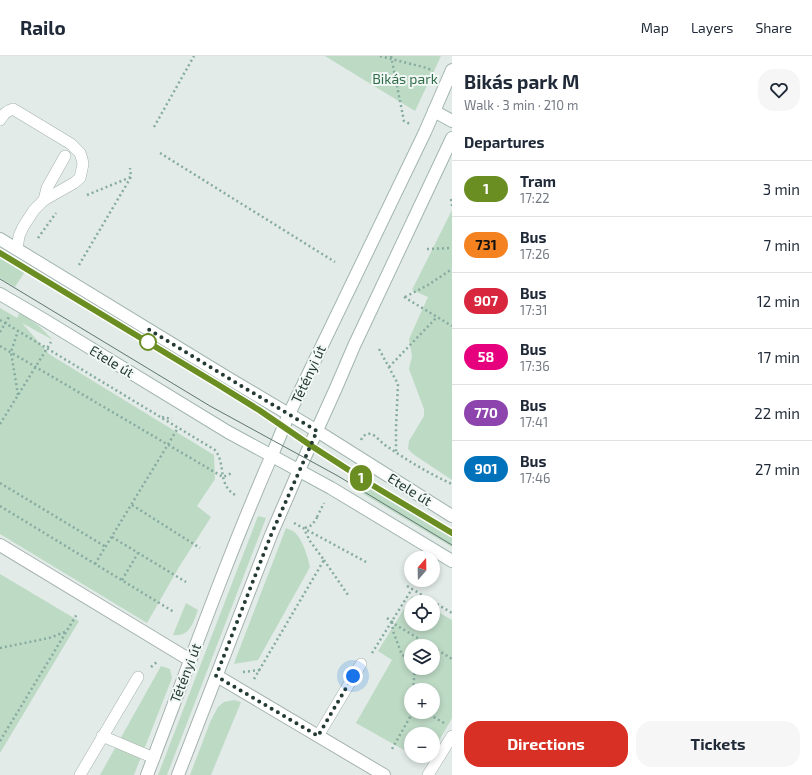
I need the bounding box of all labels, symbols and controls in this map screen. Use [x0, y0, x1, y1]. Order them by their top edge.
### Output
text: Railo [20, 16, 66, 39]
text: Map [641, 19, 669, 36]
text: Layers [691, 19, 733, 36]
text: Share [755, 19, 792, 36]
button: heart [758, 69, 800, 111]
park label: Bikás park [372, 70, 438, 87]
text: Bikás park M [464, 70, 579, 93]
text: Walk · 3 min · 210 m [464, 97, 578, 113]
text: Departures [464, 133, 544, 151]
text: Tram [520, 172, 556, 190]
text: 1 [483, 180, 489, 197]
text: 3 min [763, 180, 800, 198]
text: 17:22 [520, 190, 550, 206]
text: Bus [520, 228, 546, 246]
text: 731 [475, 236, 497, 253]
text: 7 min [763, 236, 800, 254]
text: 17:26 [520, 246, 550, 262]
text: Bus [520, 284, 546, 302]
text: 907 [474, 292, 498, 309]
text: 12 min [757, 292, 800, 310]
text: 17:31 [520, 302, 547, 318]
unlabelled marker [139, 333, 157, 351]
text: Bus [520, 340, 546, 358]
street label: Etele út [87, 341, 137, 381]
street label: Tétényi út [287, 342, 329, 406]
text: 58 [478, 348, 494, 365]
text: 17 min [757, 348, 800, 366]
text: 17:36 [520, 358, 550, 374]
text: Bus [520, 396, 546, 414]
text: 770 [474, 404, 498, 421]
text: 22 min [754, 404, 800, 422]
text: 17:41 [520, 414, 548, 430]
text: Bus [520, 452, 546, 470]
text: 901 [474, 460, 498, 477]
text: 27 min [755, 460, 800, 478]
line badge: 1 [348, 465, 374, 491]
text: 1 [358, 469, 364, 486]
street label: Etele út [385, 469, 435, 509]
text: 17:46 [520, 470, 550, 486]
north arrow [404, 551, 440, 587]
map controls [404, 551, 440, 763]
button: locate [404, 595, 440, 631]
button: layers [404, 639, 440, 675]
street label: Tétényi út [166, 641, 204, 705]
your location [343, 666, 363, 686]
button: + [404, 683, 440, 719]
button: Directions [464, 721, 628, 767]
button: Tickets [636, 721, 800, 767]
button: − [404, 727, 440, 763]

